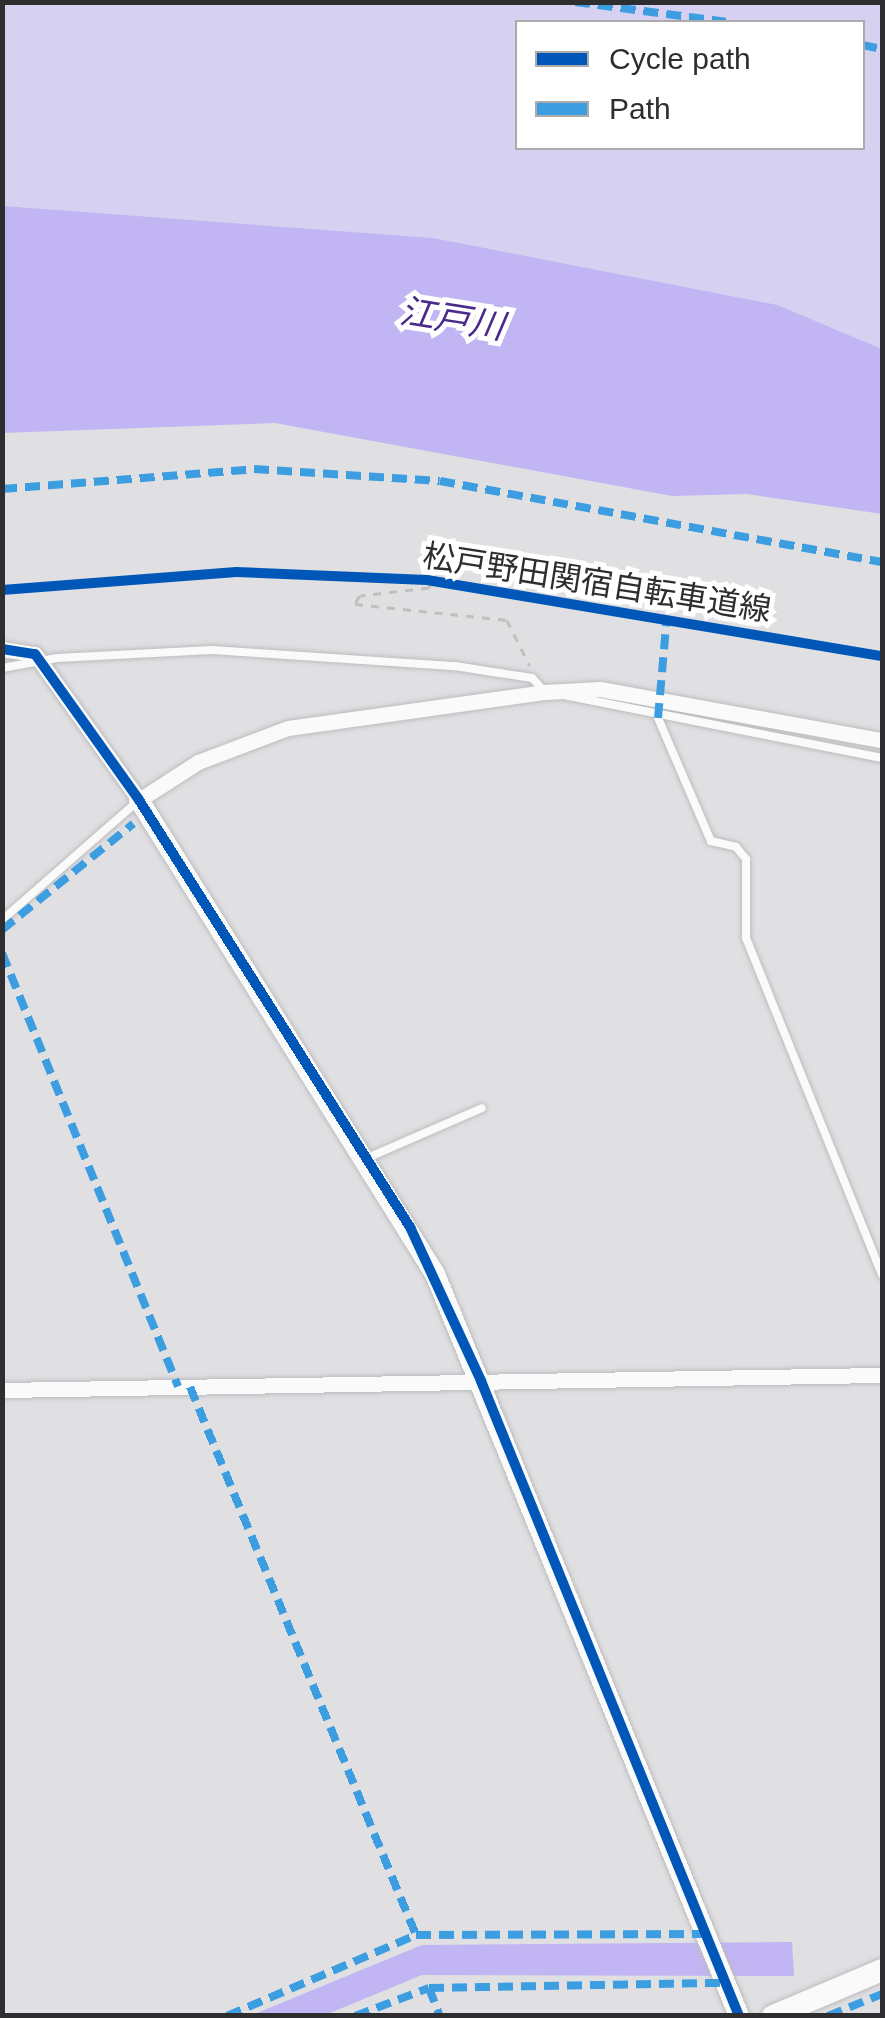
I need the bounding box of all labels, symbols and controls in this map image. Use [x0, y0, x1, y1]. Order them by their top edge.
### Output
legend [515, 20, 865, 150]
text: Cycle path [609, 42, 751, 75]
text: Path [609, 92, 671, 125]
water label: 江戸川 [397, 290, 507, 348]
street label: 松戸野田関宿自転車道線 [420, 537, 774, 629]

